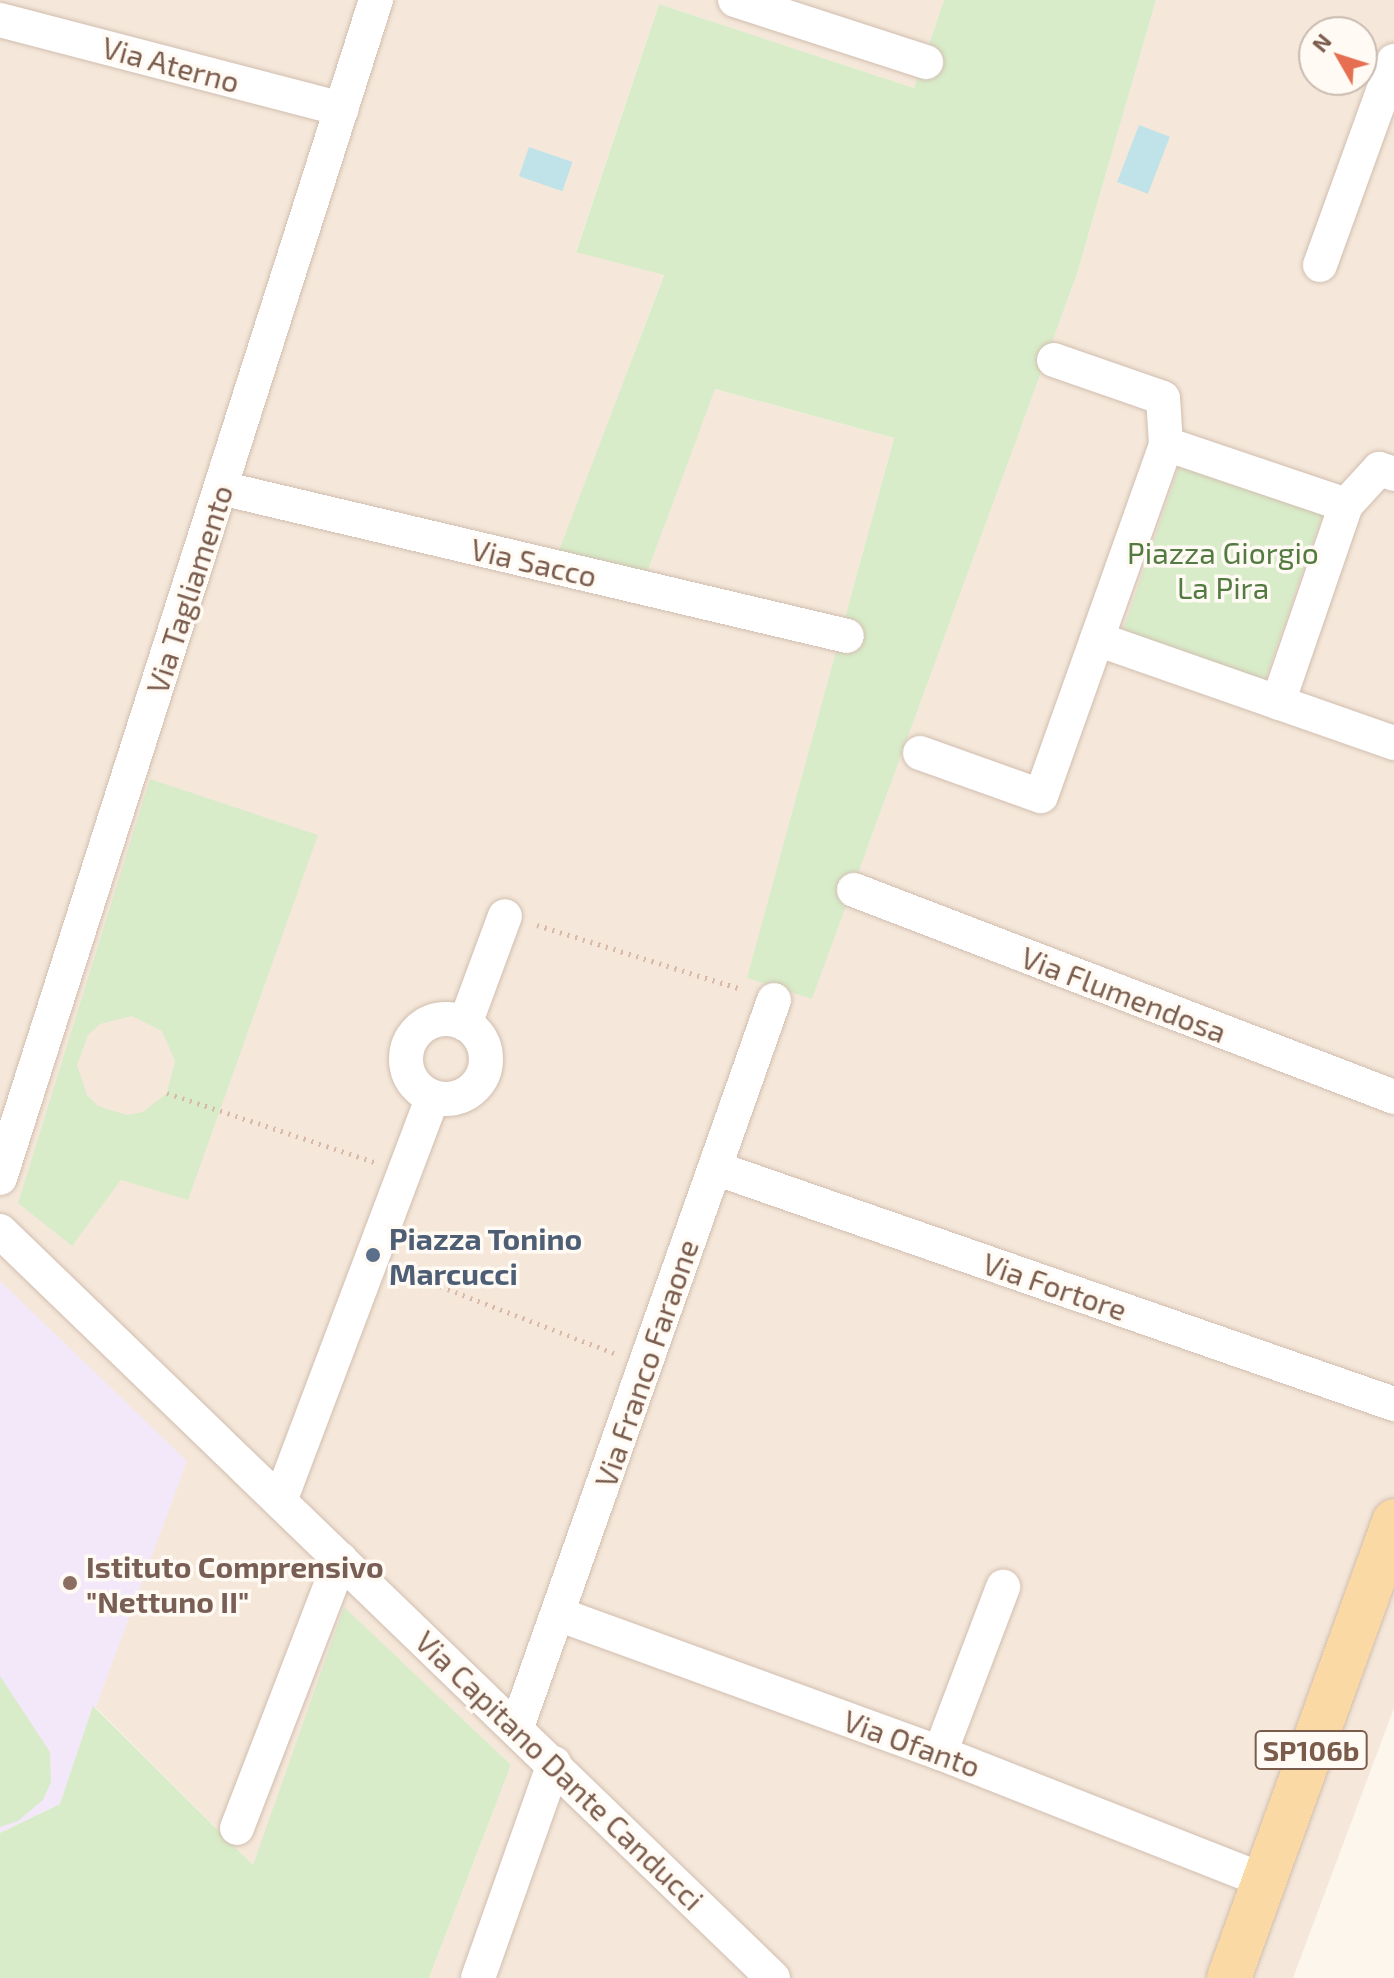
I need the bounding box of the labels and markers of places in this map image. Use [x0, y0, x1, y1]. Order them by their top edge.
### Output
place label: Piazza Tonino Marcucci [389, 1220, 583, 1290]
marker: Piazza Tonino Marcucci [364, 1246, 382, 1264]
place label: Istituto Comprensivo "Nettuno II" [86, 1548, 384, 1618]
marker: Istituto Comprensivo "Nettuno II" [61, 1574, 79, 1592]

